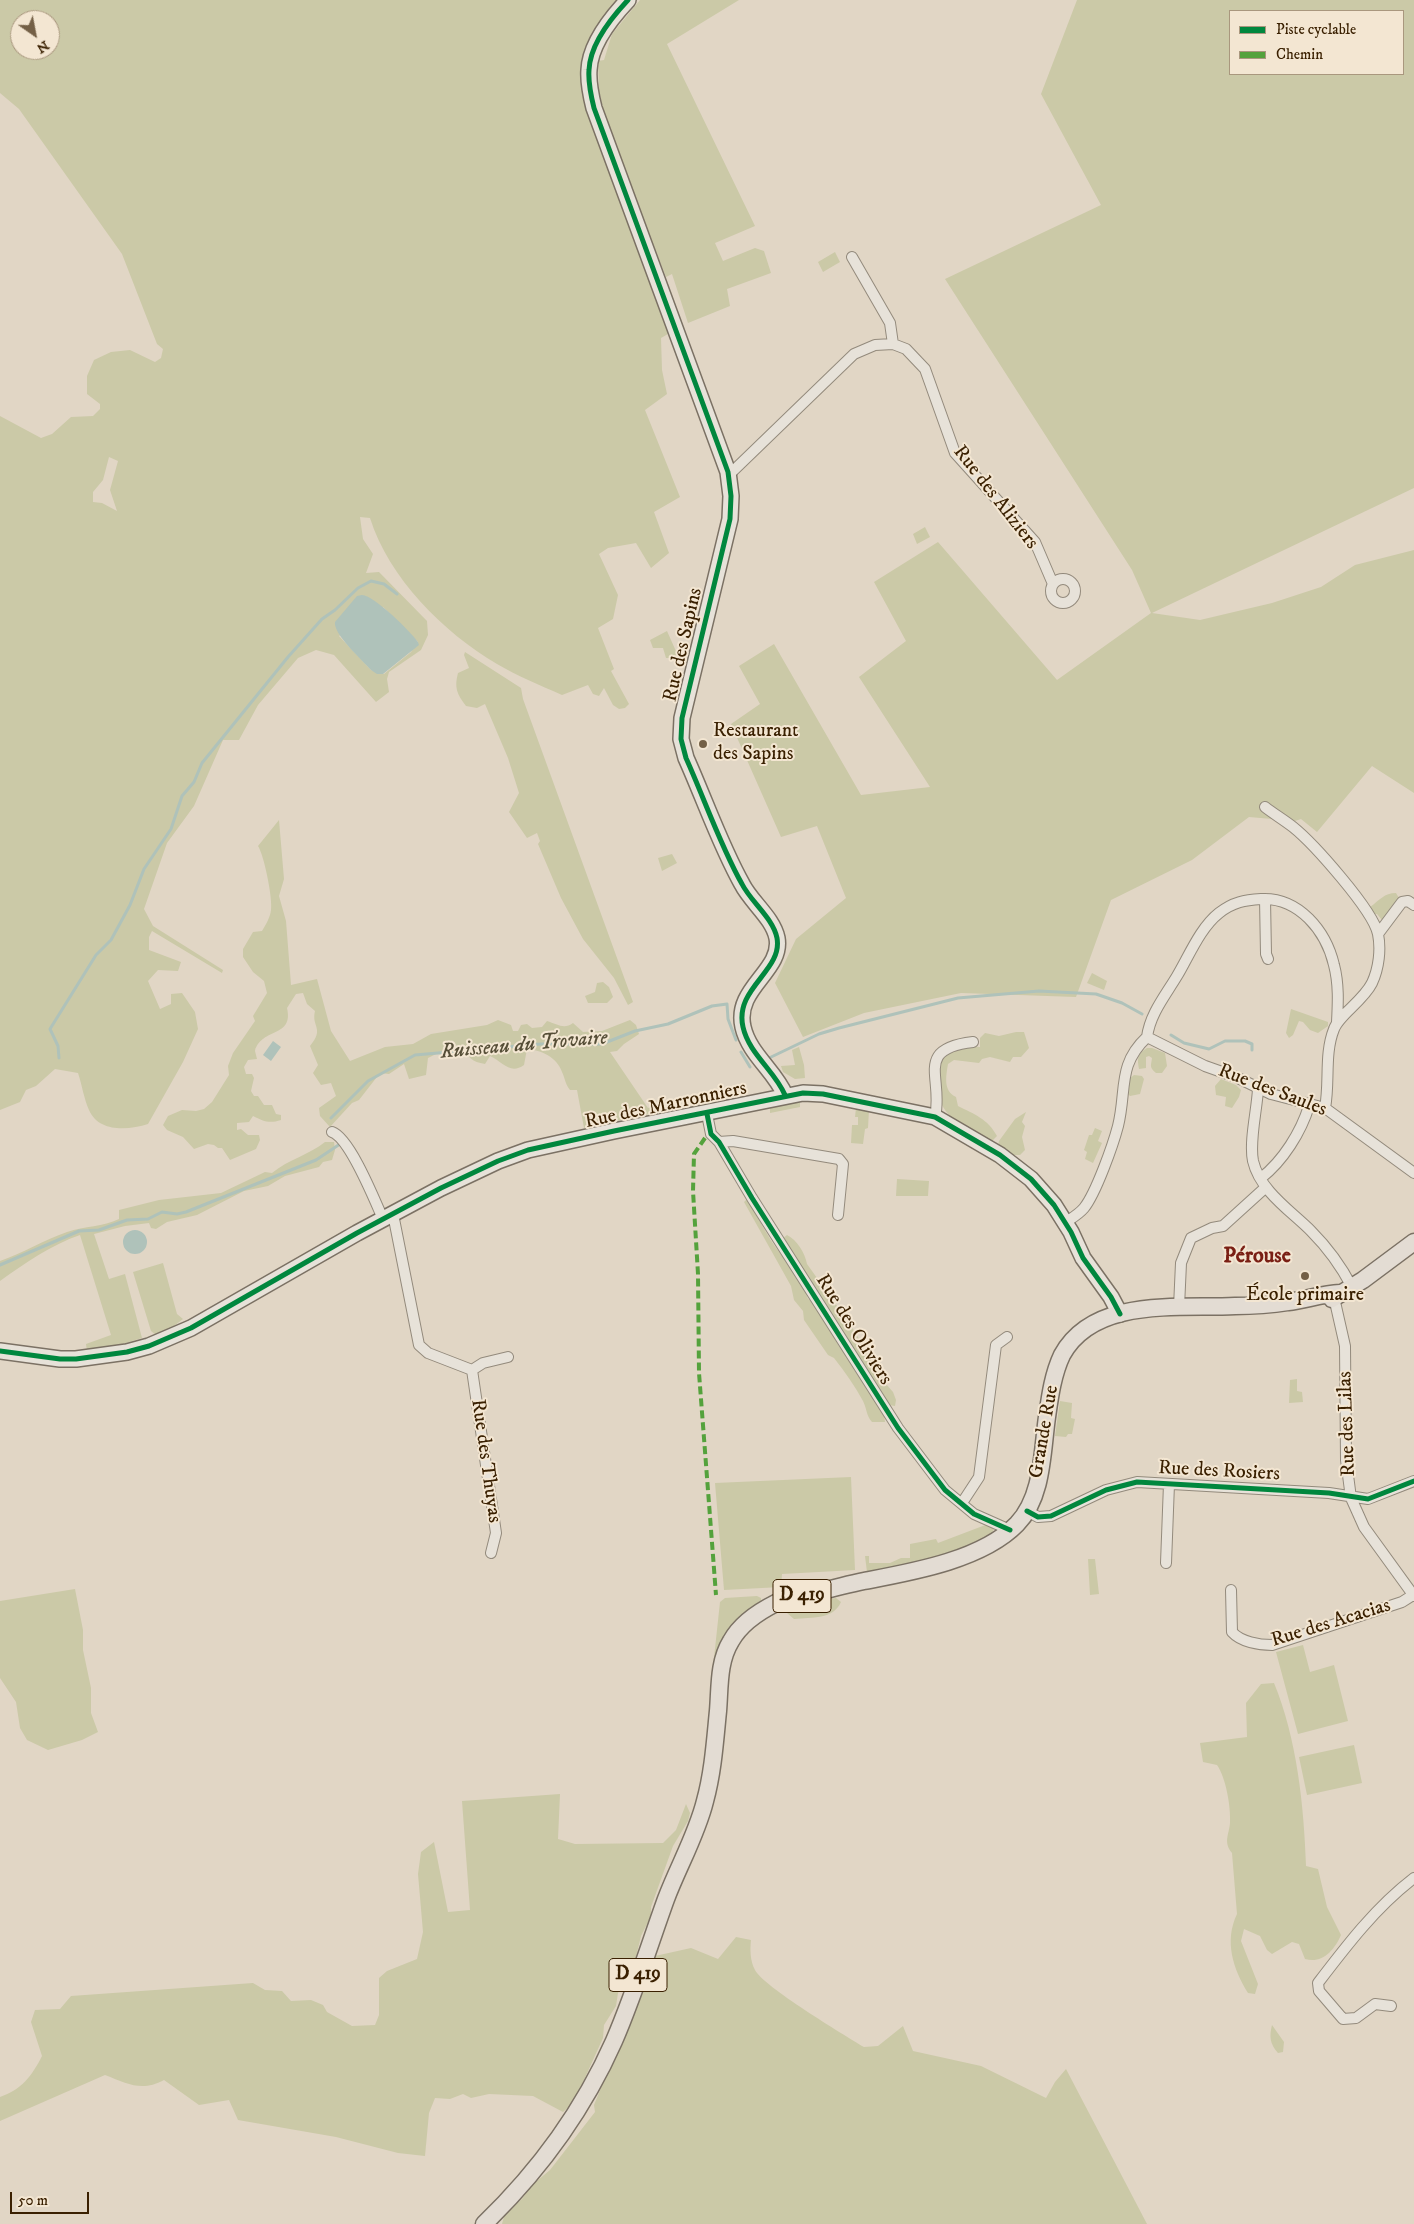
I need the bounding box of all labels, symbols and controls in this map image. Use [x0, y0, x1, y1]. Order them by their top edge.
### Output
north arrow [10, 10, 60, 60]
legend [1229, 10, 1404, 75]
text: Piste cyclable [1276, 20, 1356, 39]
text: N [33, 36, 52, 57]
text: Chemin [1276, 45, 1323, 64]
street label: Rue des Aliziers [947, 441, 1043, 555]
street label: Rue des Sapins [659, 586, 709, 704]
place label: Restaurant des Sapins [713, 720, 798, 767]
marker: Restaurant des Sapins [697, 738, 709, 750]
water label: Ruisseau du Trovaire [440, 1026, 608, 1066]
street label: Rue des Saules [1214, 1059, 1330, 1123]
street label: Rue des Marronniers [583, 1077, 749, 1135]
district label: Pérouse [1223, 1244, 1291, 1270]
street label: Rue des Oliviers [809, 1270, 897, 1390]
marker: École primaire [1299, 1270, 1311, 1282]
place label: École primaire [1246, 1284, 1364, 1308]
street label: Rue des Lilas [1334, 1371, 1362, 1477]
street label: Grande Rue [1025, 1384, 1065, 1480]
street label: Rue des Thuyas [464, 1398, 506, 1524]
street label: Rue des Rosiers [1157, 1457, 1281, 1487]
road number: D 419 [773, 1580, 831, 1612]
street label: Rue des Acacias [1268, 1594, 1394, 1654]
road number: D 419 [609, 1958, 667, 1992]
scale bar [12, 2182, 91, 2214]
text: 50 m [18, 2191, 48, 2210]

